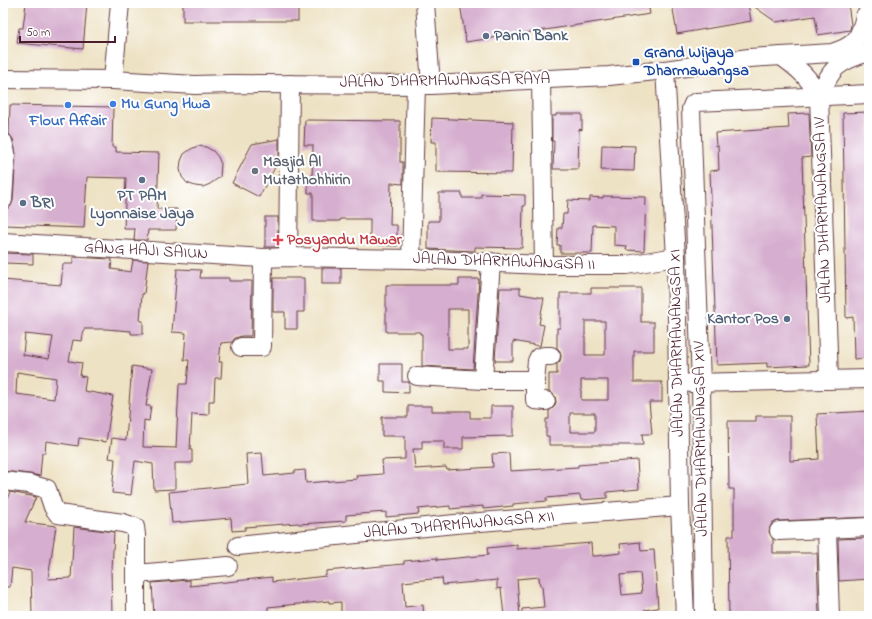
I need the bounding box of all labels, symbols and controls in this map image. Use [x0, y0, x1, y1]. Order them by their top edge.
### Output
scale bar [20, 18, 115, 44]
text: 50 m [26, 24, 50, 42]
place label: Panin Bank [494, 24, 569, 48]
marker: Panin Bank [481, 31, 491, 41]
place label: Grand Wijaya Dharmawangsa [643, 41, 749, 84]
marker: Grand Wijaya Dharmawangsa [631, 57, 641, 67]
street label: JALAN DHARMAWANGSA RAYA [339, 67, 551, 95]
place label: Mu Gung Hwa [121, 92, 211, 117]
marker: Mu Gung Hwa [108, 99, 118, 109]
marker: Flour Affair [63, 100, 73, 110]
place label: Flour Affair [28, 109, 108, 133]
street label: JALAN DHARMAWANGSA IV [808, 116, 838, 303]
place label: Masjid Al Mutathohhirin [263, 150, 351, 192]
marker: Masjid Al Mutathohhirin [250, 166, 260, 176]
marker: PT PAM Lyonnaise Jaya [137, 175, 147, 185]
place label: PT PAM Lyonnaise Jaya [90, 184, 194, 227]
place label: BRI [30, 191, 55, 215]
marker: BRI [18, 198, 28, 208]
place label: Posyandu Mawar [287, 228, 403, 253]
marker: Posyandu Mawar [272, 234, 284, 246]
street label: GANG HAJI SAIUN [83, 236, 209, 266]
street label: JALAN DHARMAWANGSA II [412, 247, 596, 277]
street label: JALAN DHARMAWANGSA XI [663, 249, 691, 437]
place label: Kantor Pos [707, 307, 779, 331]
marker: Kantor Pos [782, 314, 792, 324]
street label: JALAN DHARMAWANGSA XIV [687, 341, 715, 537]
street label: JALAN DHARMAWANGSA XII [363, 505, 555, 545]

